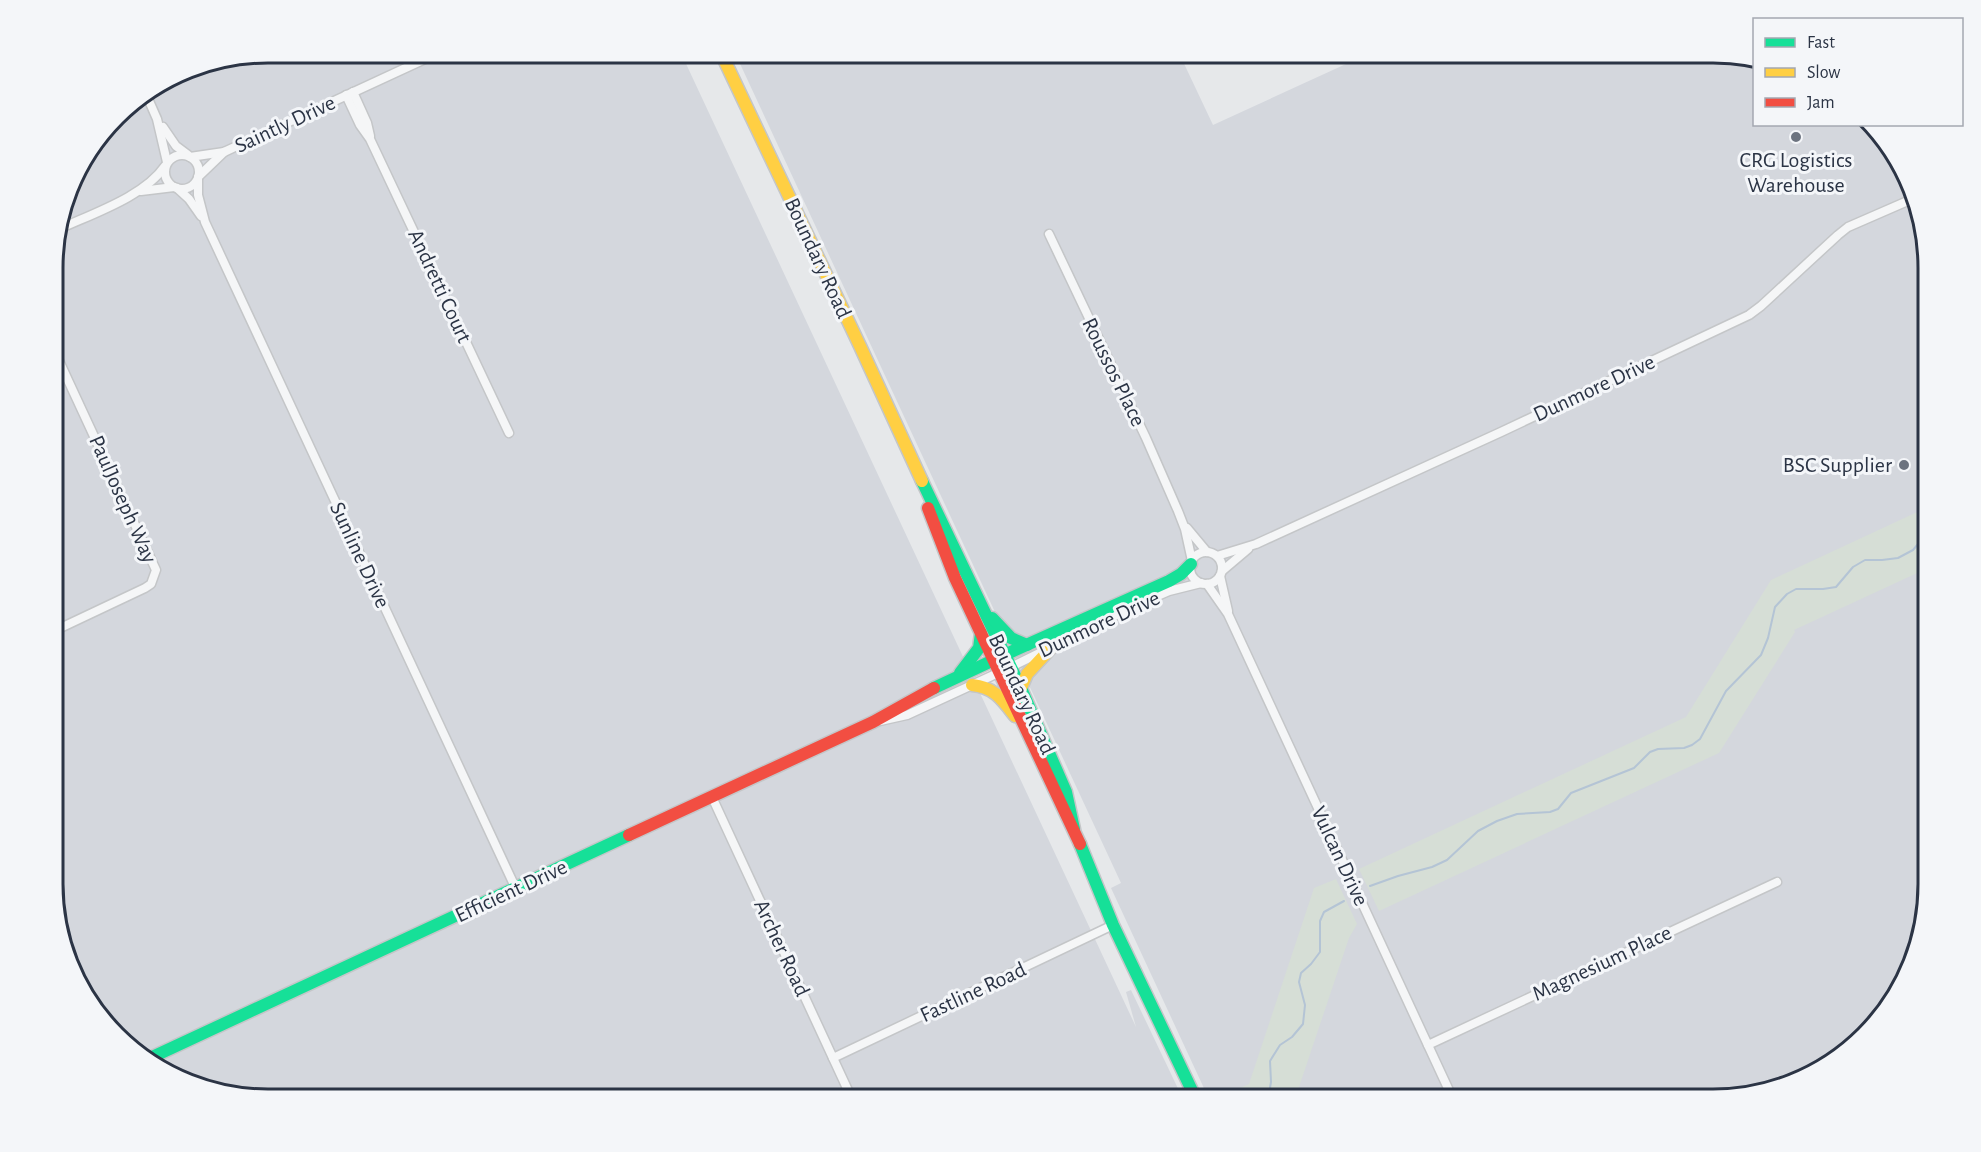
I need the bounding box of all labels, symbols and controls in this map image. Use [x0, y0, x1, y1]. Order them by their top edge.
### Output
legend [1753, 18, 1963, 126]
text: Fast [1807, 34, 1835, 52]
text: Slow [1807, 64, 1840, 82]
street label: Saintly Drive [231, 91, 339, 157]
text: Jam [1807, 94, 1835, 112]
marker: CRG Logistics Warehouse [1789, 130, 1803, 144]
place label: CRG Logistics Warehouse [1739, 149, 1853, 196]
street label: Boundary Road [781, 194, 855, 322]
street label: Andretti Court [404, 226, 476, 346]
street label: Roussos Place [1078, 314, 1150, 430]
street label: Dunmore Drive [1530, 350, 1658, 426]
street label: PaulJoseph Way [85, 432, 161, 567]
place label: BSC Supplier [1783, 454, 1892, 476]
marker: BSC Supplier [1897, 458, 1911, 472]
street label: Sunline Drive [326, 499, 394, 611]
street label: Dunmore Drive [1035, 586, 1163, 662]
street label: Boundary Road [985, 630, 1059, 758]
street label: Vulcan Drive [1307, 803, 1373, 909]
street label: Efficient Drive [452, 856, 570, 926]
street label: Archer Road [750, 896, 814, 1000]
street label: Magnesium Place [1529, 921, 1675, 1005]
street label: Fastline Road [917, 958, 1029, 1026]

